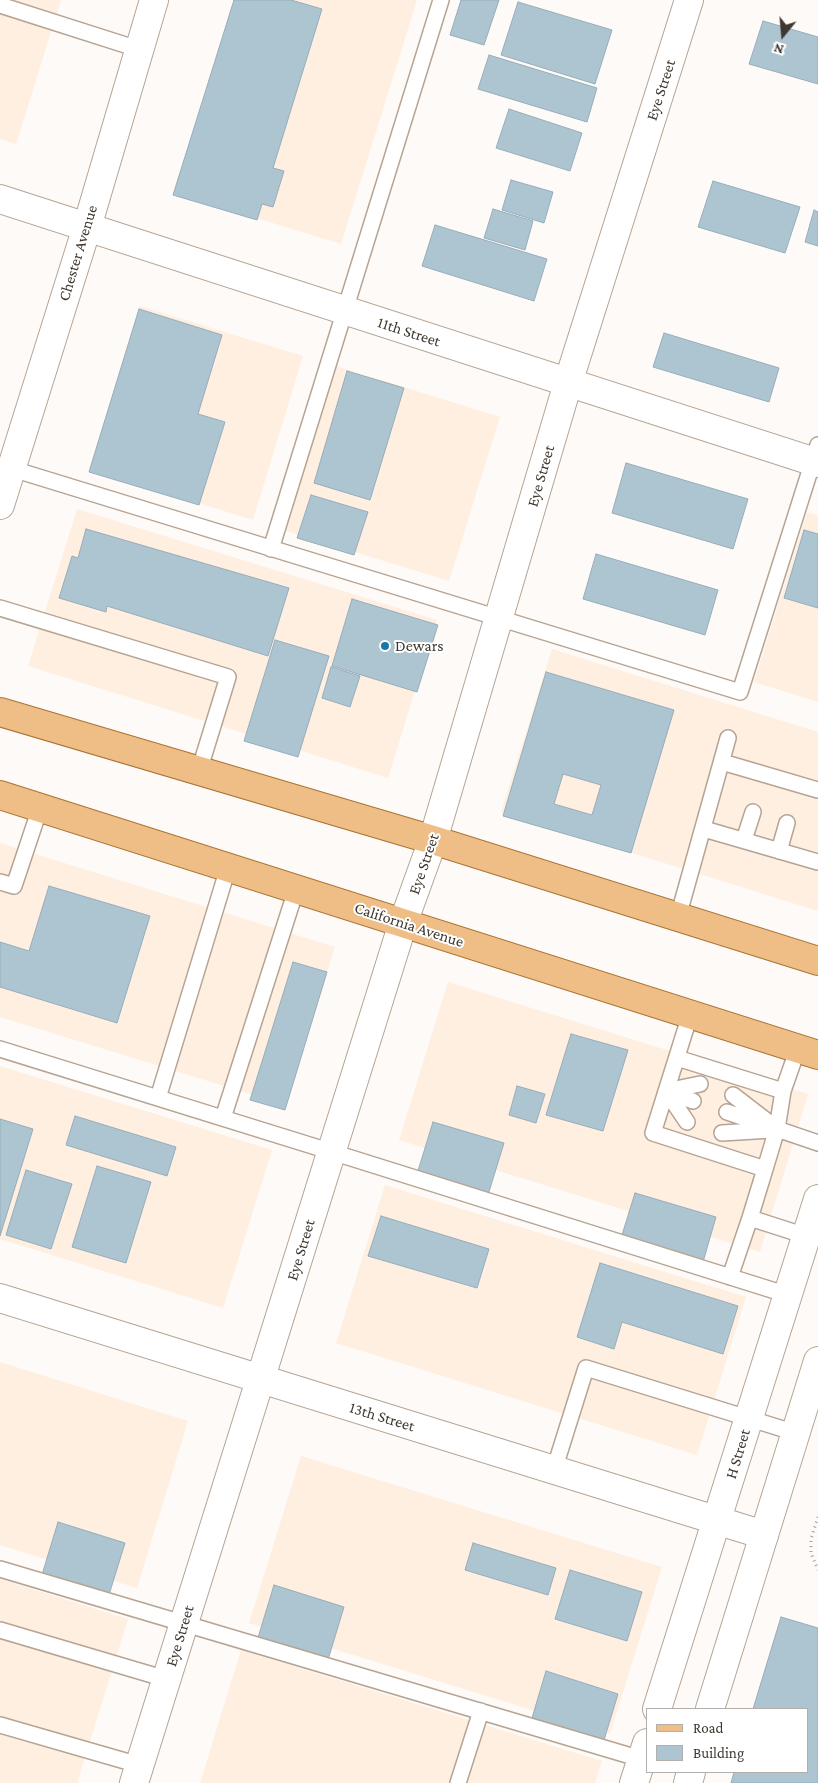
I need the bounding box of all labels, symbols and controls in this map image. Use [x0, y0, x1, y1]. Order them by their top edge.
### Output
north arrow [758, 10, 808, 60]
text: N [772, 40, 786, 58]
street label: Eye Street [642, 57, 680, 123]
street label: Chester Avenue [54, 203, 102, 303]
street label: 11th Street [375, 313, 443, 351]
street label: Eye Street [523, 443, 559, 509]
place label: Dewars [395, 636, 444, 656]
marker: Dewars [379, 640, 391, 652]
street label: Eye Street [405, 831, 443, 897]
street label: California Avenue [352, 898, 466, 952]
street label: Eye Street [283, 1217, 319, 1283]
street label: 13th Street [347, 1398, 417, 1436]
street label: H Street [721, 1427, 755, 1481]
street label: Eye Street [162, 1603, 198, 1669]
legend [646, 1708, 808, 1773]
text: Road [693, 1720, 723, 1736]
text: Building [693, 1745, 744, 1761]

